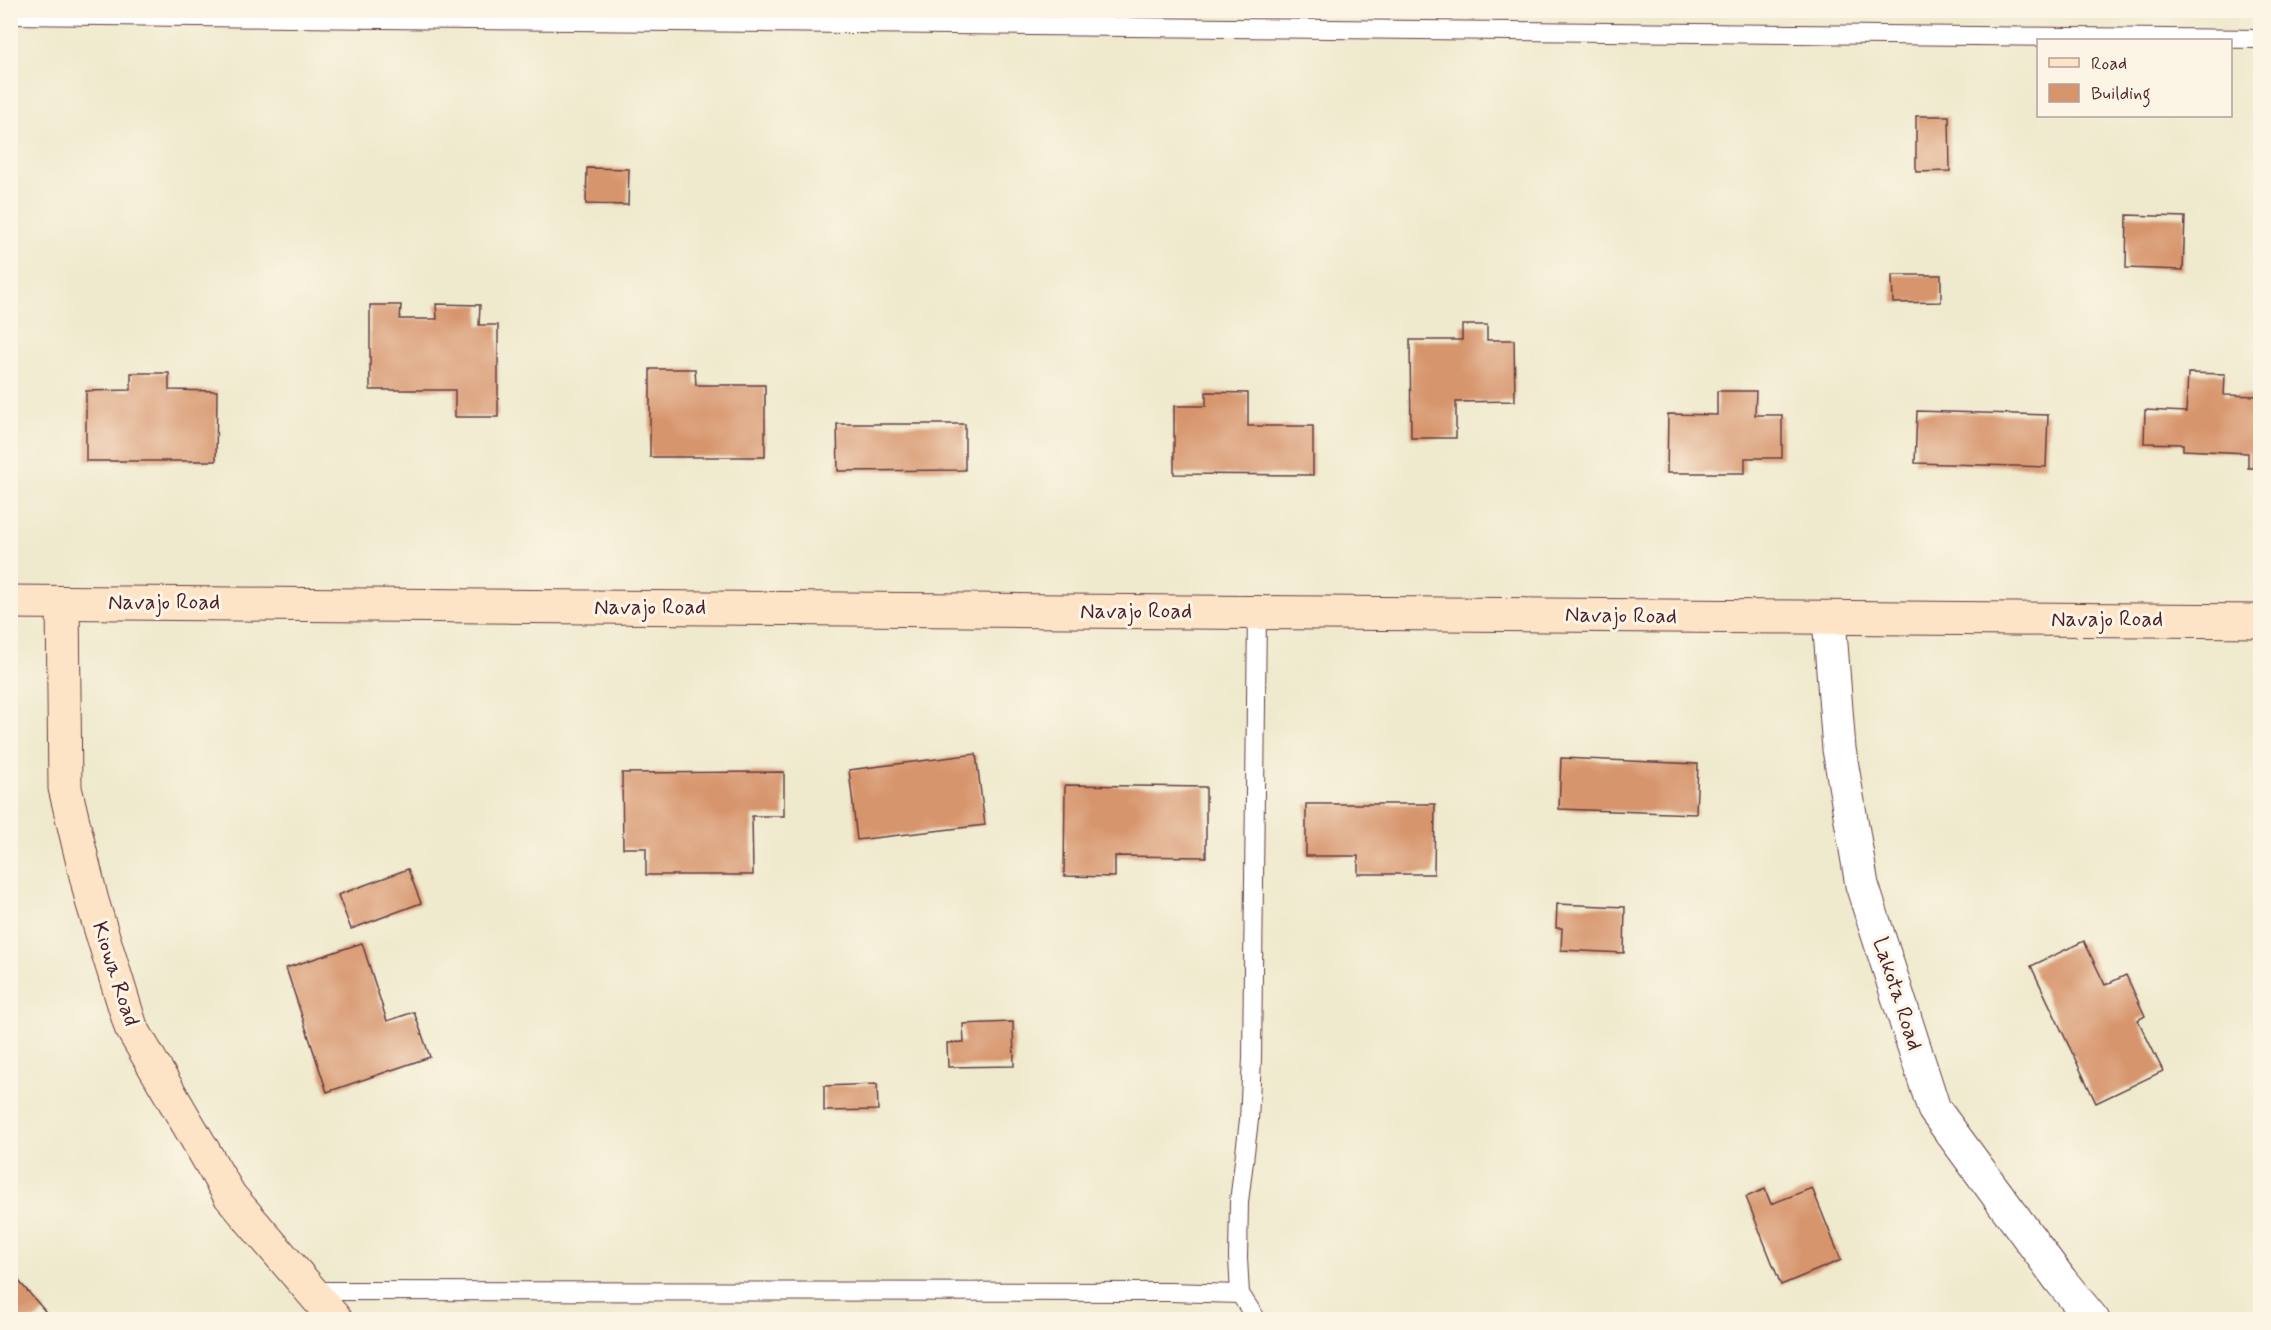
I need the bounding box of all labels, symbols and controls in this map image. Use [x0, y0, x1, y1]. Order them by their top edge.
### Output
legend [2037, 39, 2232, 117]
text: Road [2091, 52, 2127, 76]
text: Building [2091, 82, 2151, 108]
street label: Navajo Road [108, 589, 220, 617]
street label: Navajo Road [594, 594, 706, 622]
street label: Navajo Road [1080, 598, 1192, 626]
street label: Navajo Road [1565, 601, 1677, 631]
street label: Navajo Road [2051, 606, 2163, 634]
street label: Kiowa Road [85, 918, 145, 1030]
street label: Lakota Road [1866, 934, 1928, 1054]

